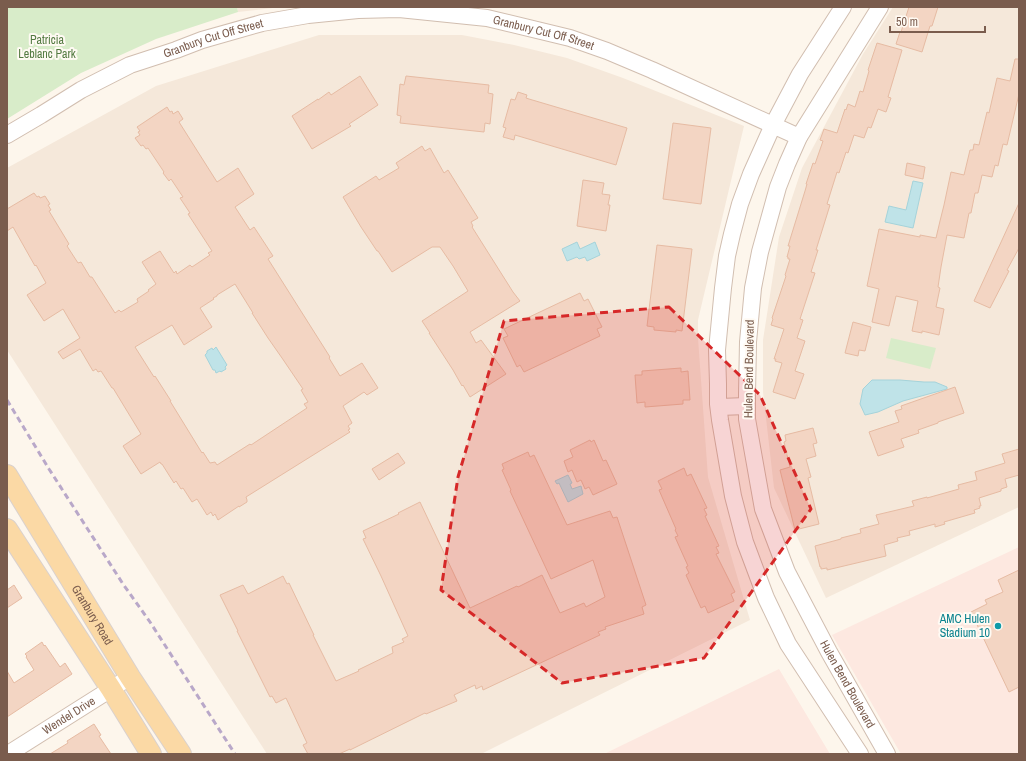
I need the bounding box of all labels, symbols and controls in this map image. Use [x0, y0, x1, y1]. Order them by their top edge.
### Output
scale bar [890, 8, 985, 34]
street label: Granbury Cut Off Street [491, 12, 596, 54]
text: 50 m [896, 14, 918, 30]
street label: Granbury Cut Off Street [161, 15, 265, 62]
park label: Patricia Leblanc Park [18, 32, 76, 62]
street label: Hulen Bend Boulevard [740, 320, 758, 418]
street label: Granbury Road [68, 582, 117, 648]
place label: AMC Hulen Stadium 10 [939, 611, 990, 641]
marker: AMC Hulen Stadium 10 [993, 621, 1003, 631]
street label: Hulen Bend Boulevard [816, 637, 879, 731]
street label: Wendel Drive [39, 693, 98, 738]

